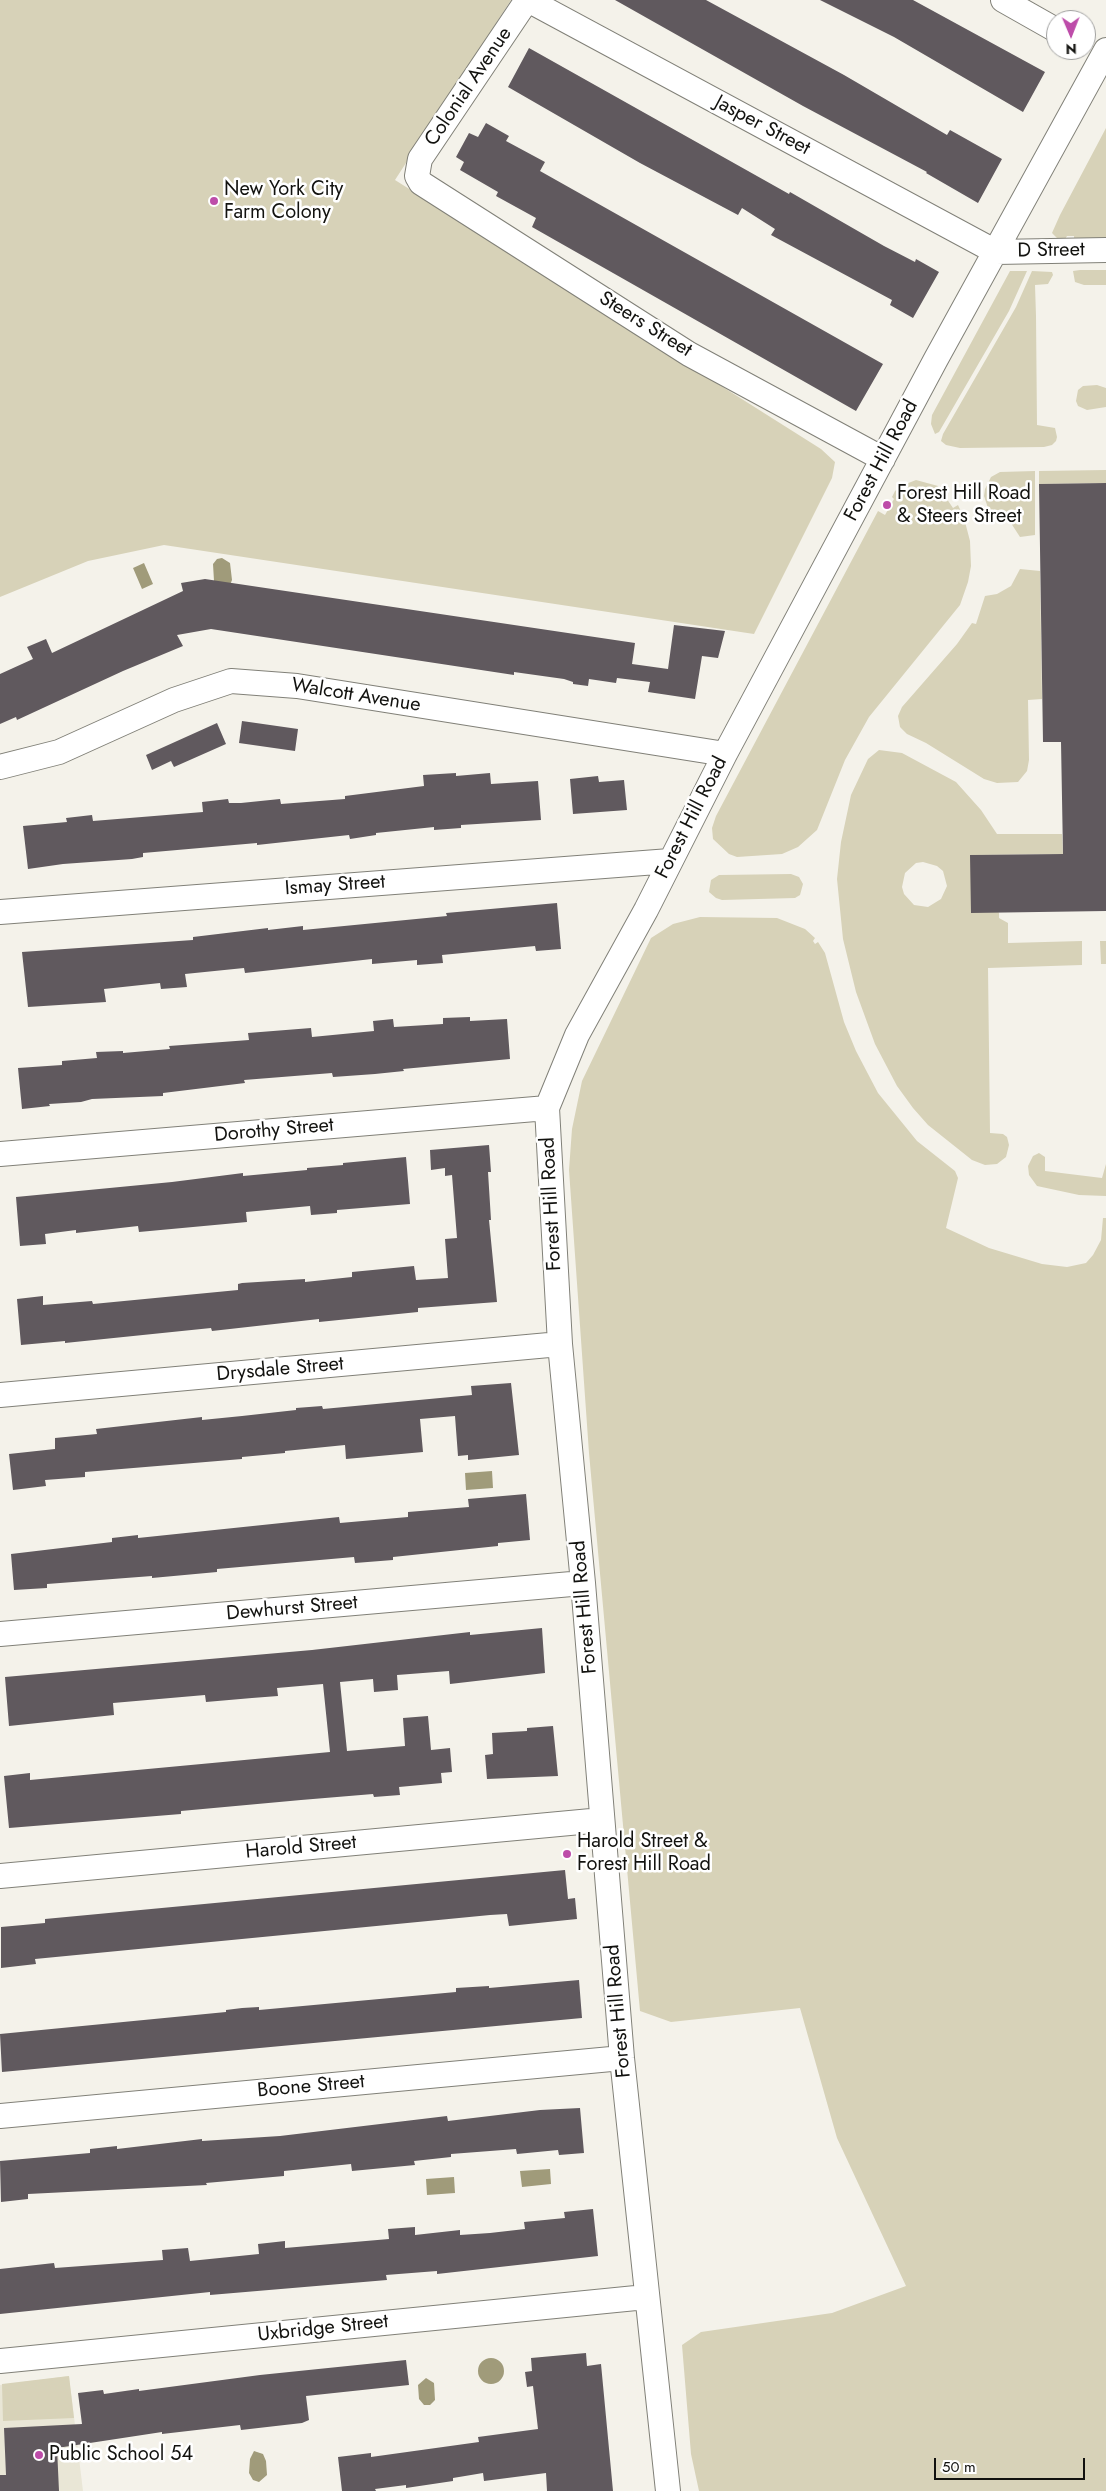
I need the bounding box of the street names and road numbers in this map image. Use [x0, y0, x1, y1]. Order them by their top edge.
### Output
street label: Colonial Avenue [420, 23, 518, 151]
street label: Jasper Street [710, 91, 814, 161]
street label: D Street [1017, 238, 1085, 264]
street label: Steers Street [594, 287, 696, 363]
street label: Forest Hill Road [840, 396, 924, 526]
street label: Walcott Avenue [290, 674, 422, 718]
street label: Forest Hill Road [651, 753, 733, 883]
street label: Ismay Street [284, 871, 386, 901]
street label: Dorothy Street [213, 1114, 335, 1148]
street label: Forest Hill Road [537, 1137, 567, 1271]
street label: Drysdale Street [215, 1352, 345, 1388]
street label: Forest Hill Road [567, 1539, 603, 1675]
street label: Dewhurst Street [225, 1591, 359, 1627]
street label: Harold Street [245, 1831, 357, 1865]
street label: Forest Hill Road [601, 1943, 637, 2079]
street label: Boone Street [256, 2070, 366, 2104]
street label: Uxbridge Street [257, 2310, 389, 2348]

